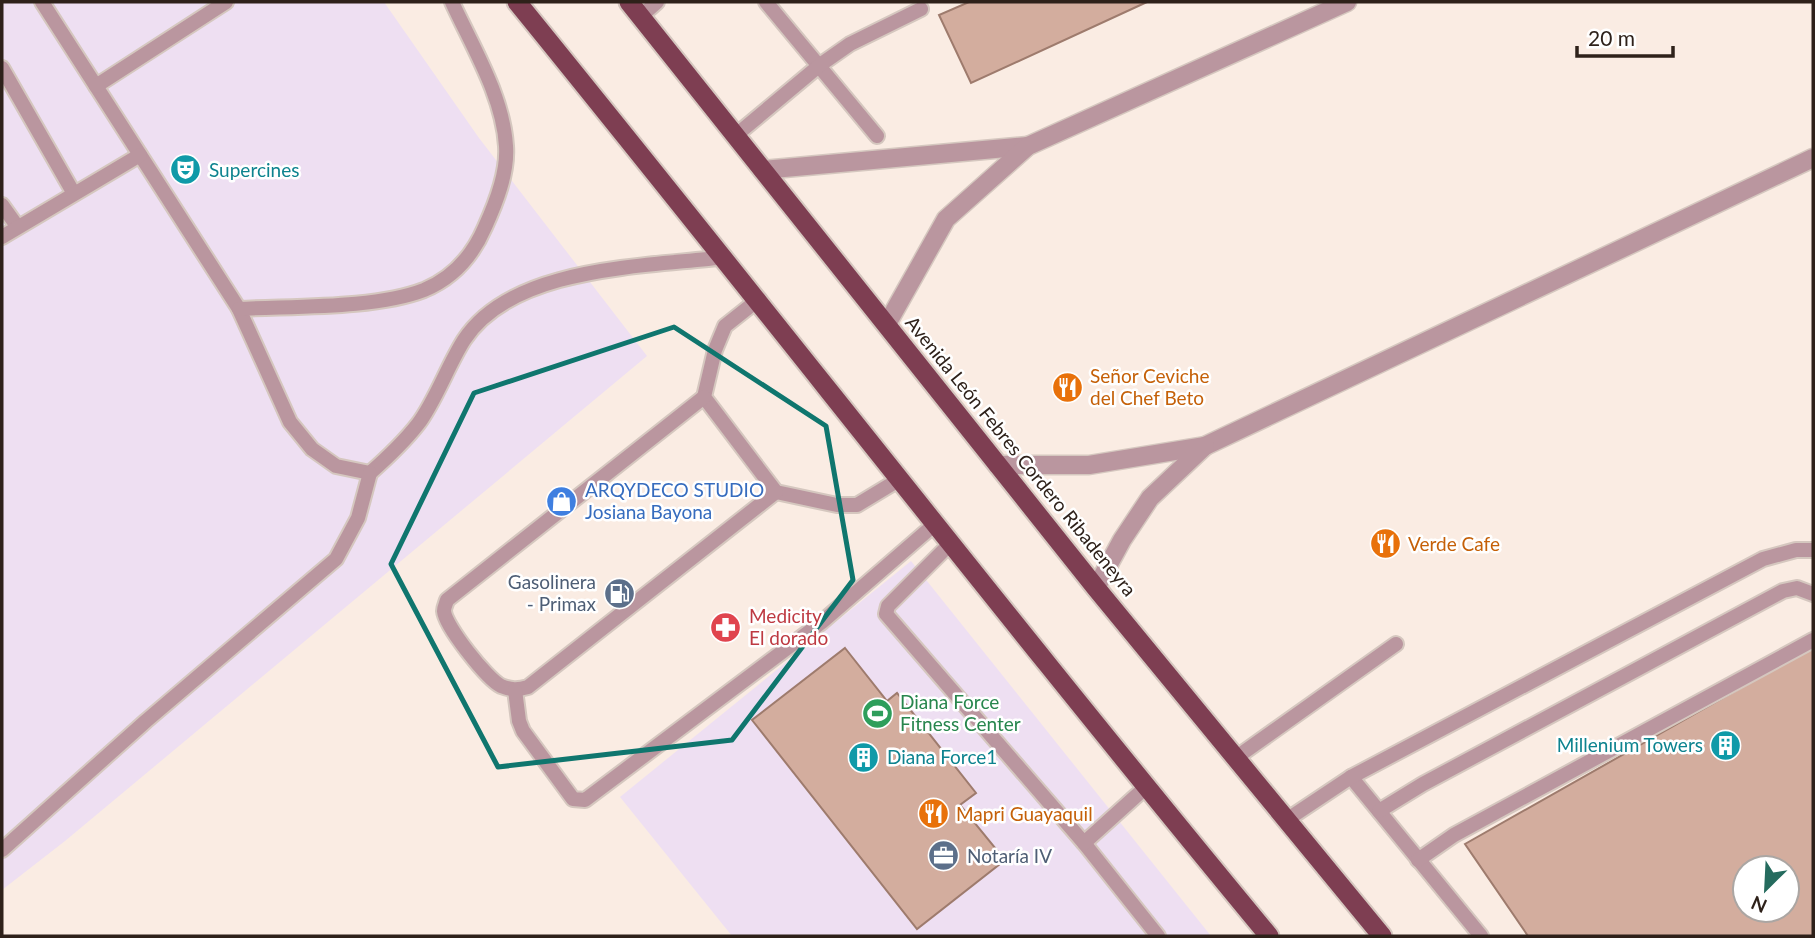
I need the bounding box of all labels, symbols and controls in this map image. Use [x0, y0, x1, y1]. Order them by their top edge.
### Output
scale bar [1577, 14, 1673, 58]
text: 20 m [1588, 25, 1635, 50]
theatre icon: Supercines [169, 153, 203, 187]
place label: Supercines [209, 158, 299, 181]
street label: Avenida León Febres Cordero Ribadeneyra [901, 311, 1142, 600]
place label: Señor Ceviche del Chef Beto [1090, 364, 1209, 409]
restaurant icon: Señor Ceviche del Chef Beto [1050, 370, 1084, 404]
place label: ARQYDECO STUDIO Josiana Bayona [585, 478, 764, 523]
shop icon: ARQYDECO STUDIO Josiana Bayona [545, 484, 579, 518]
restaurant icon: Verde Cafe [1368, 527, 1402, 561]
place label: Verde Cafe [1408, 532, 1500, 555]
place label: Gasolinera - Primax [508, 570, 597, 615]
fuel station icon: Gasolinera - Primax [602, 576, 636, 610]
place label: Medicity El dorado [749, 604, 828, 649]
pharmacy icon: Medicity El dorado [709, 610, 743, 644]
place label: Diana Force Fitness Center [900, 690, 1021, 735]
sports icon: Diana Force Fitness Center [860, 696, 894, 730]
building icon: Millenium Towers [1709, 728, 1743, 762]
place label: Millenium Towers [1557, 733, 1703, 756]
building icon: Diana Force1 [847, 740, 881, 774]
place label: Diana Force1 [887, 745, 997, 768]
restaurant icon: Mapri Guayaquil [916, 797, 950, 831]
place label: Mapri Guayaquil [956, 802, 1093, 825]
office icon: Notaría IV [927, 839, 961, 873]
place label: Notaría IV [967, 844, 1052, 867]
north arrow [1731, 854, 1801, 924]
text: N [1748, 892, 1770, 918]

